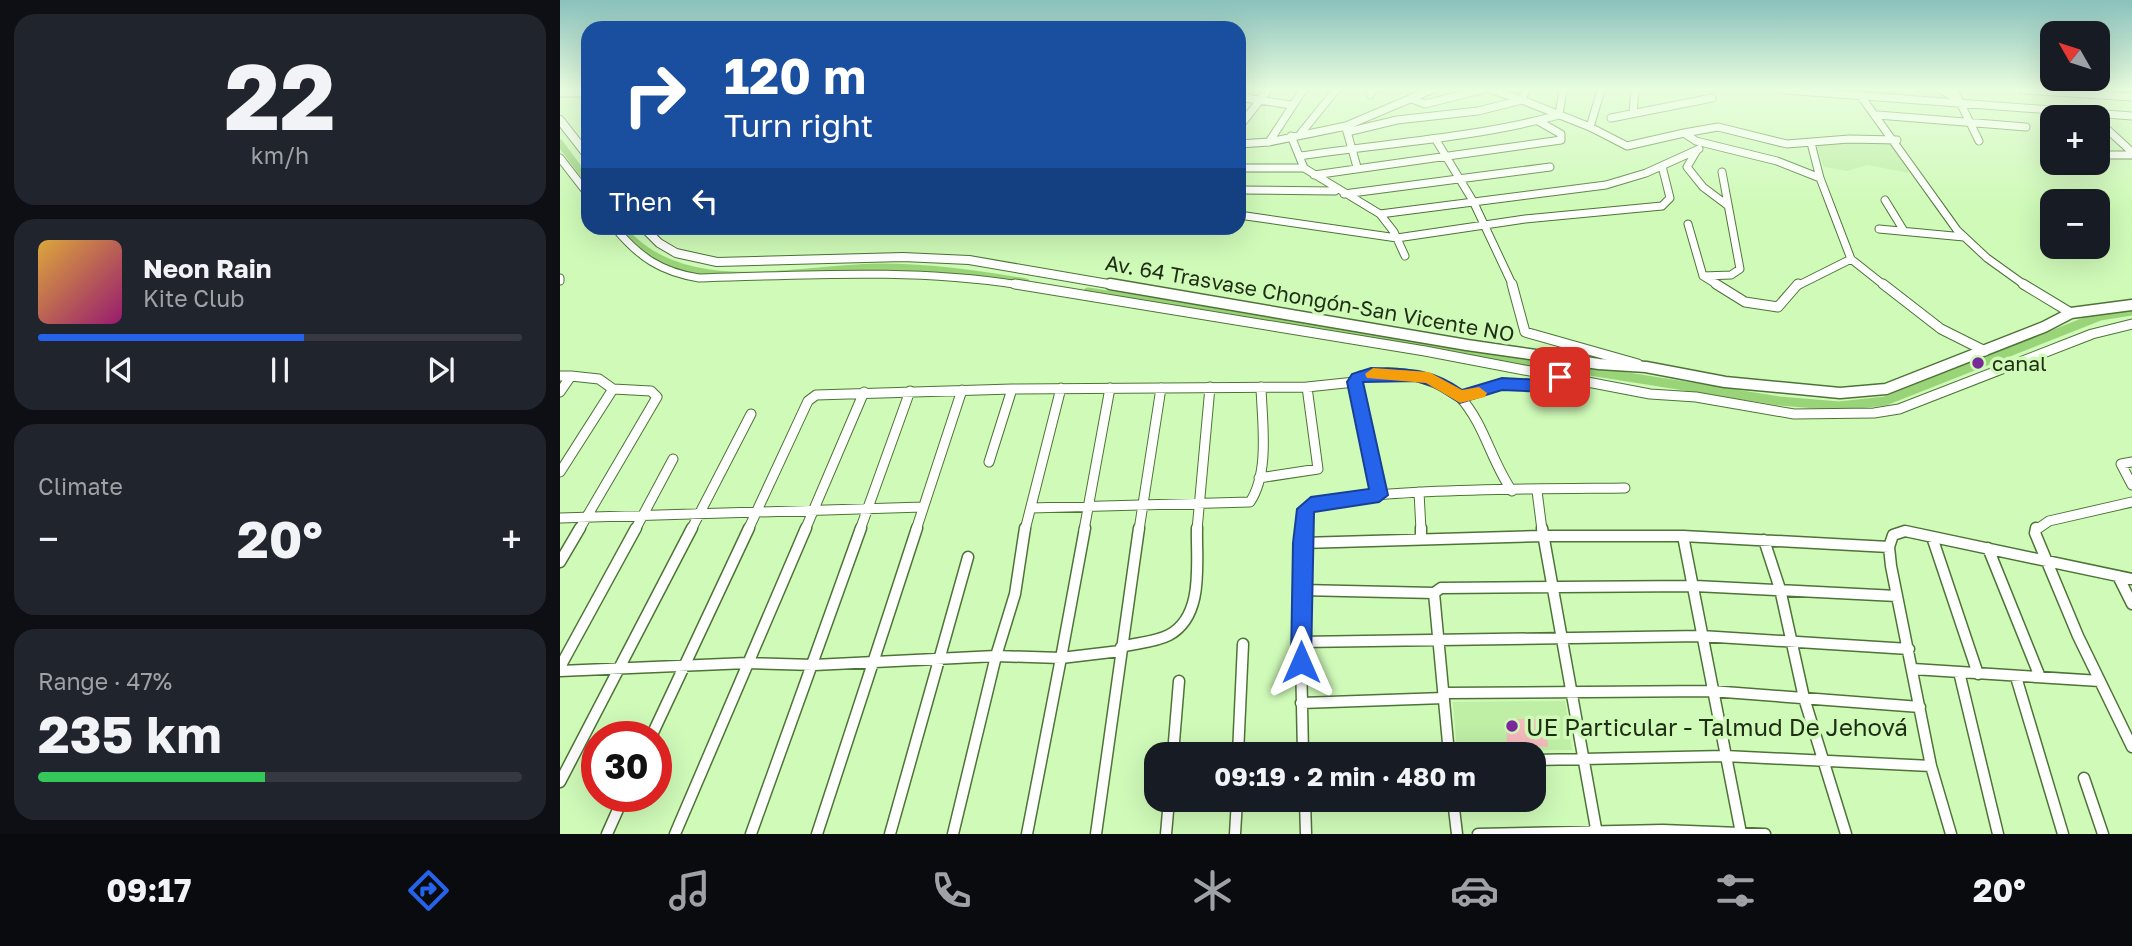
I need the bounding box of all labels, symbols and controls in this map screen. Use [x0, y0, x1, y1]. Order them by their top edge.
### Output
north arrow [2040, 21, 2110, 91]
map controls [2040, 21, 2110, 259]
text: 22 [224, 41, 336, 150]
text: 120 m [724, 46, 866, 105]
icon: right [609, 49, 700, 140]
button: + [2040, 105, 2110, 175]
text: Turn right [724, 106, 873, 144]
text: km/h [251, 141, 309, 169]
icon: left [686, 182, 724, 220]
text: Then [609, 186, 672, 217]
button: − [2040, 189, 2110, 259]
street label: Av. 64 Trasvase Chongón-San Vicente NO [1103, 249, 1517, 347]
text: Neon Rain [143, 253, 272, 284]
text: Kite Club [143, 284, 244, 312]
pin [1530, 347, 1590, 407]
place label: canal [1992, 350, 2047, 376]
icon: previous [100, 351, 138, 389]
icon: pause [261, 351, 299, 389]
icon: next [422, 351, 460, 389]
marker: canal [1970, 355, 1986, 371]
icon: arrive [1541, 358, 1579, 396]
text: Climate [38, 472, 123, 500]
text: 20° [237, 507, 323, 569]
text: − [38, 516, 59, 561]
text: + [501, 516, 522, 561]
position arrow [1264, 625, 1338, 699]
text: Range · 47% [38, 667, 172, 695]
text: 235 km [38, 702, 222, 764]
place label: UE Particular - Talmud De Jehová [1526, 712, 1908, 741]
marker: UE Particular - Talmud De Jehová [1504, 718, 1520, 734]
speed limit sign: 30 [581, 721, 672, 812]
text: 09:19 · 2 min · 480 m [1214, 761, 1476, 792]
icon: directions [404, 866, 453, 915]
icon: music [665, 866, 714, 915]
icon: phone [927, 866, 976, 915]
icon: climate [1188, 866, 1237, 915]
icon: car [1450, 866, 1499, 915]
icon: filters [1711, 866, 1760, 915]
text: 09:17 [106, 871, 192, 909]
text: 20° [1973, 871, 2026, 909]

